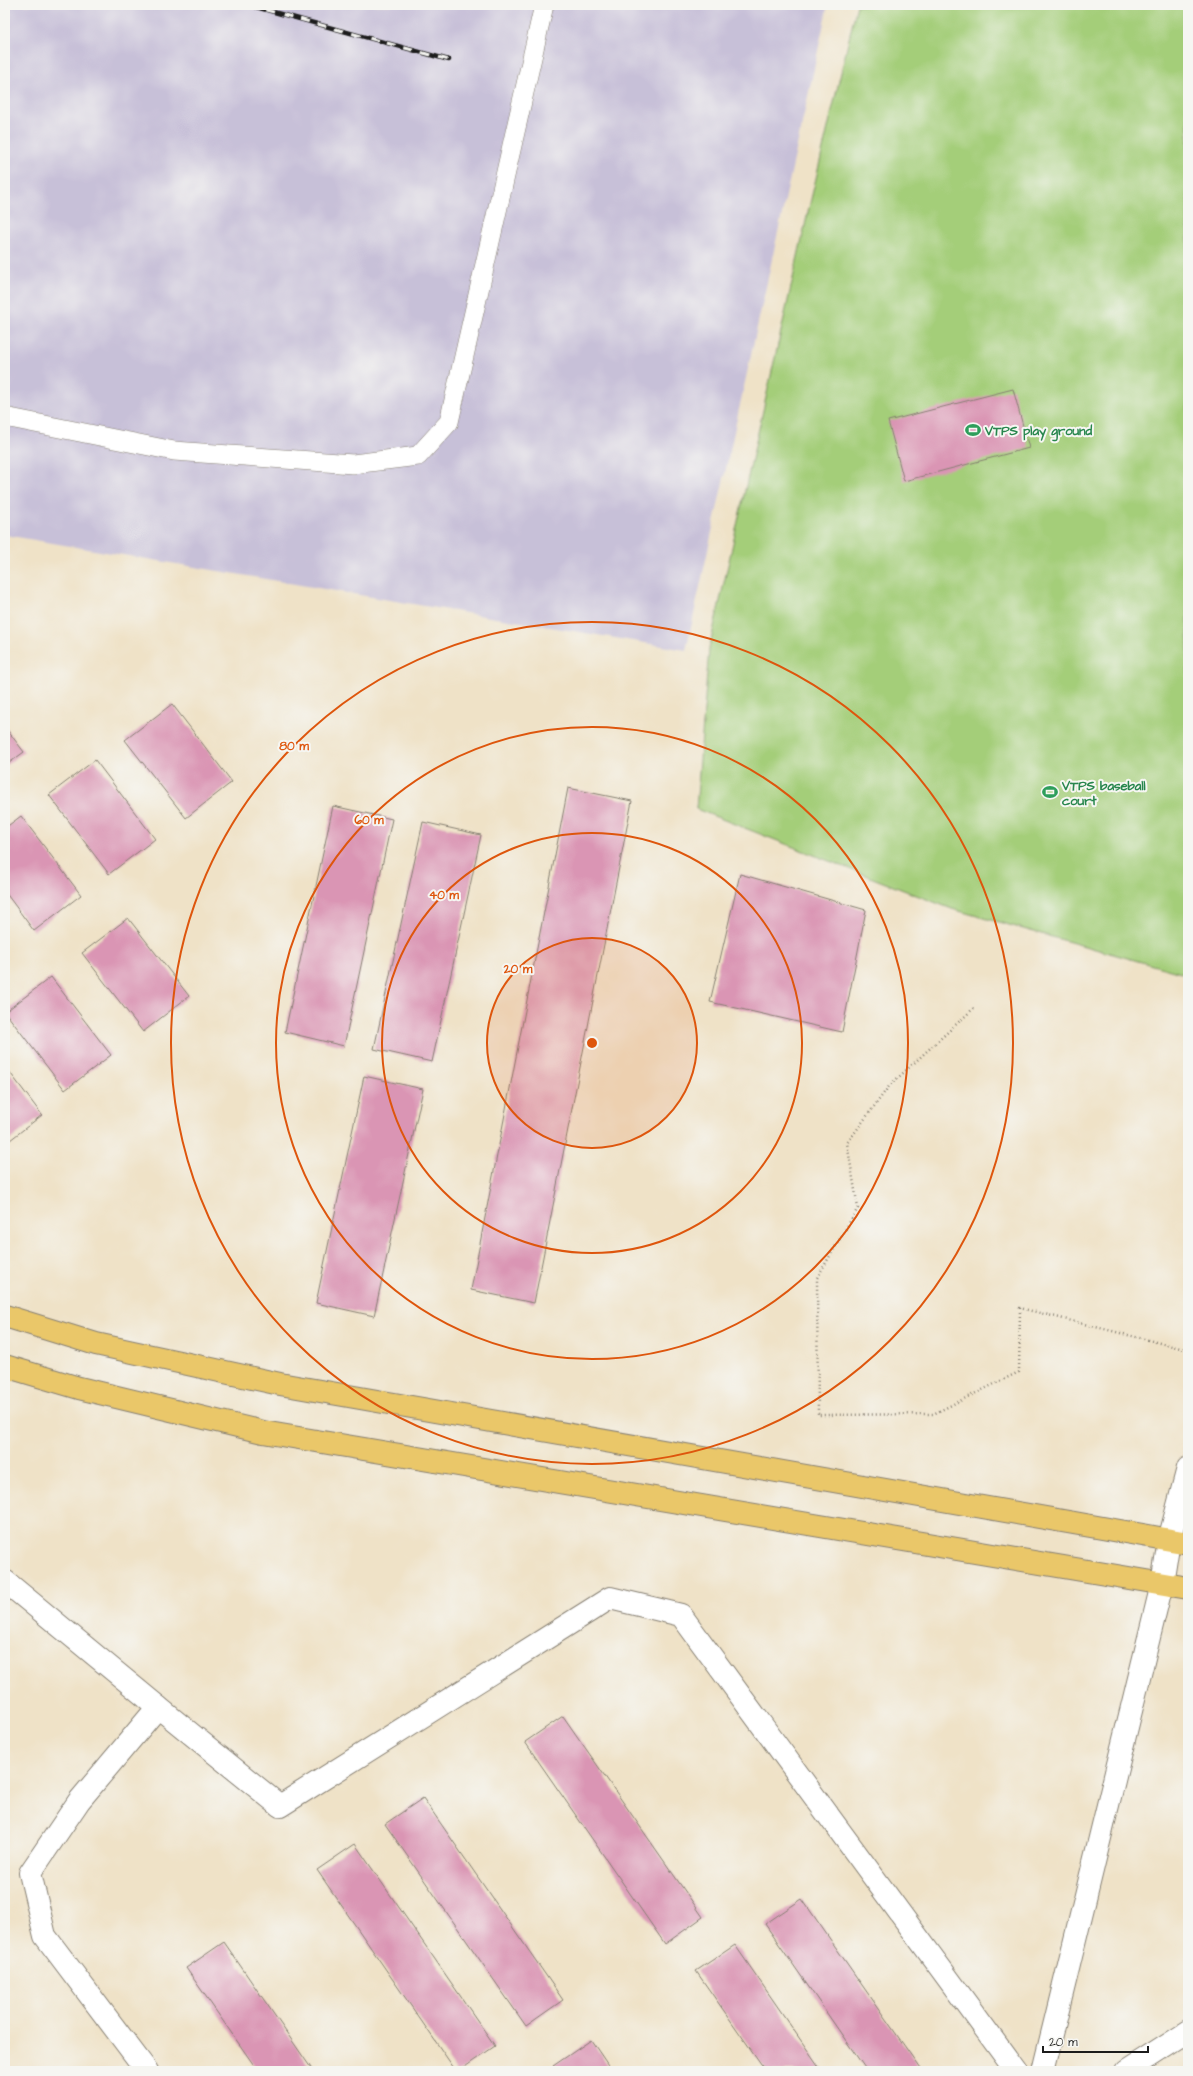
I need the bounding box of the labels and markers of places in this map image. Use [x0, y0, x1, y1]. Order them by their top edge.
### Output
sports icon: VTPS play ground [964, 421, 982, 439]
place label: VTPS play ground [984, 422, 1093, 442]
place label: VTPS baseball court [1061, 777, 1146, 810]
sports icon: VTPS baseball court [1041, 783, 1059, 801]
centre of rings [585, 1036, 599, 1050]

